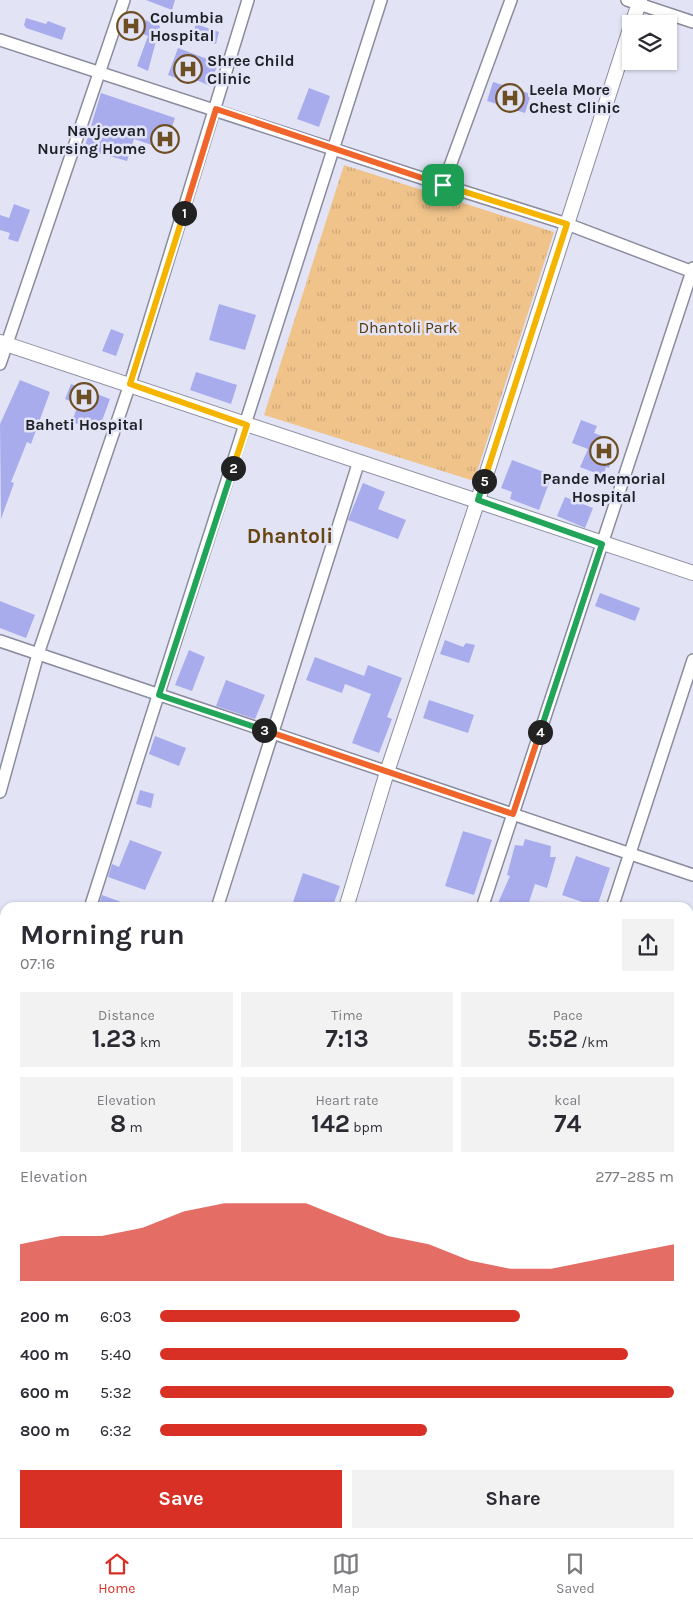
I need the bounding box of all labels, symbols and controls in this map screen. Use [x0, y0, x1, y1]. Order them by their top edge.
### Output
place label: Columbia Hospital [150, 8, 224, 45]
hospital icon: Columbia Hospital [116, 11, 146, 41]
map controls [622, 15, 677, 70]
button: layers [622, 15, 677, 70]
place label: Shree Child Clinic [207, 51, 295, 88]
hospital icon: Shree Child Clinic [173, 54, 203, 84]
place label: Leela More Chest Clinic [529, 80, 620, 117]
hospital icon: Leela More Chest Clinic [495, 83, 525, 113]
place label: Navjeevan Nursing Home [37, 121, 146, 158]
hospital icon: Navjeevan Nursing Home [150, 124, 180, 154]
pin [422, 164, 464, 206]
icon: arrive [429, 171, 457, 199]
pin: 1 [172, 200, 196, 226]
text: 1 [182, 205, 187, 222]
park label: Dhantoli Park [359, 318, 457, 337]
hospital icon: Baheti Hospital [69, 382, 99, 412]
place label: Baheti Hospital [25, 415, 143, 434]
hospital icon: Pande Memorial Hospital [589, 436, 619, 466]
pin: 2 [220, 456, 246, 480]
text: 2 [229, 460, 238, 477]
pin: 5 [472, 468, 496, 494]
place label: Pande Memorial Hospital [542, 469, 666, 506]
text: 5 [480, 473, 489, 490]
district label: Dhantoli [247, 524, 333, 548]
pin: 3 [252, 718, 276, 742]
pin: 4 [528, 720, 552, 744]
text: 3 [260, 722, 269, 739]
text: 4 [536, 724, 545, 741]
text: Morning run [20, 918, 185, 951]
button: share [622, 919, 674, 971]
text: 07:16 [20, 954, 55, 973]
text: Distance [98, 1007, 155, 1024]
text: Time [331, 1007, 363, 1024]
text: Pace [553, 1007, 583, 1024]
text: 1.23 [92, 1024, 137, 1053]
text: 7:13 [325, 1024, 369, 1053]
text: 5:52 [527, 1024, 578, 1053]
text: km [137, 1034, 161, 1051]
text: /km [578, 1034, 608, 1051]
text: Elevation [97, 1092, 156, 1109]
text: Heart rate [315, 1092, 379, 1109]
text: kcal [554, 1092, 581, 1109]
text: 8 [110, 1109, 126, 1138]
text: 142 [311, 1109, 350, 1138]
text: 74 [554, 1109, 581, 1138]
text: m [126, 1119, 143, 1136]
text: bpm [350, 1119, 383, 1136]
text: Elevation [20, 1167, 88, 1186]
text: 277–285 m [595, 1167, 674, 1186]
text: 200 m [20, 1307, 69, 1326]
text: 6:03 [100, 1307, 132, 1326]
text: 400 m [20, 1345, 69, 1364]
text: 5:40 [100, 1345, 131, 1364]
text: 600 m [20, 1383, 69, 1402]
text: 5:32 [100, 1383, 131, 1402]
text: 800 m [20, 1421, 70, 1440]
text: 6:32 [100, 1421, 132, 1440]
button: Save [20, 1470, 342, 1528]
button: Share [352, 1470, 674, 1528]
tab: Home [98, 1550, 135, 1597]
tab: Map [332, 1550, 360, 1597]
tab: Saved [556, 1550, 595, 1597]

